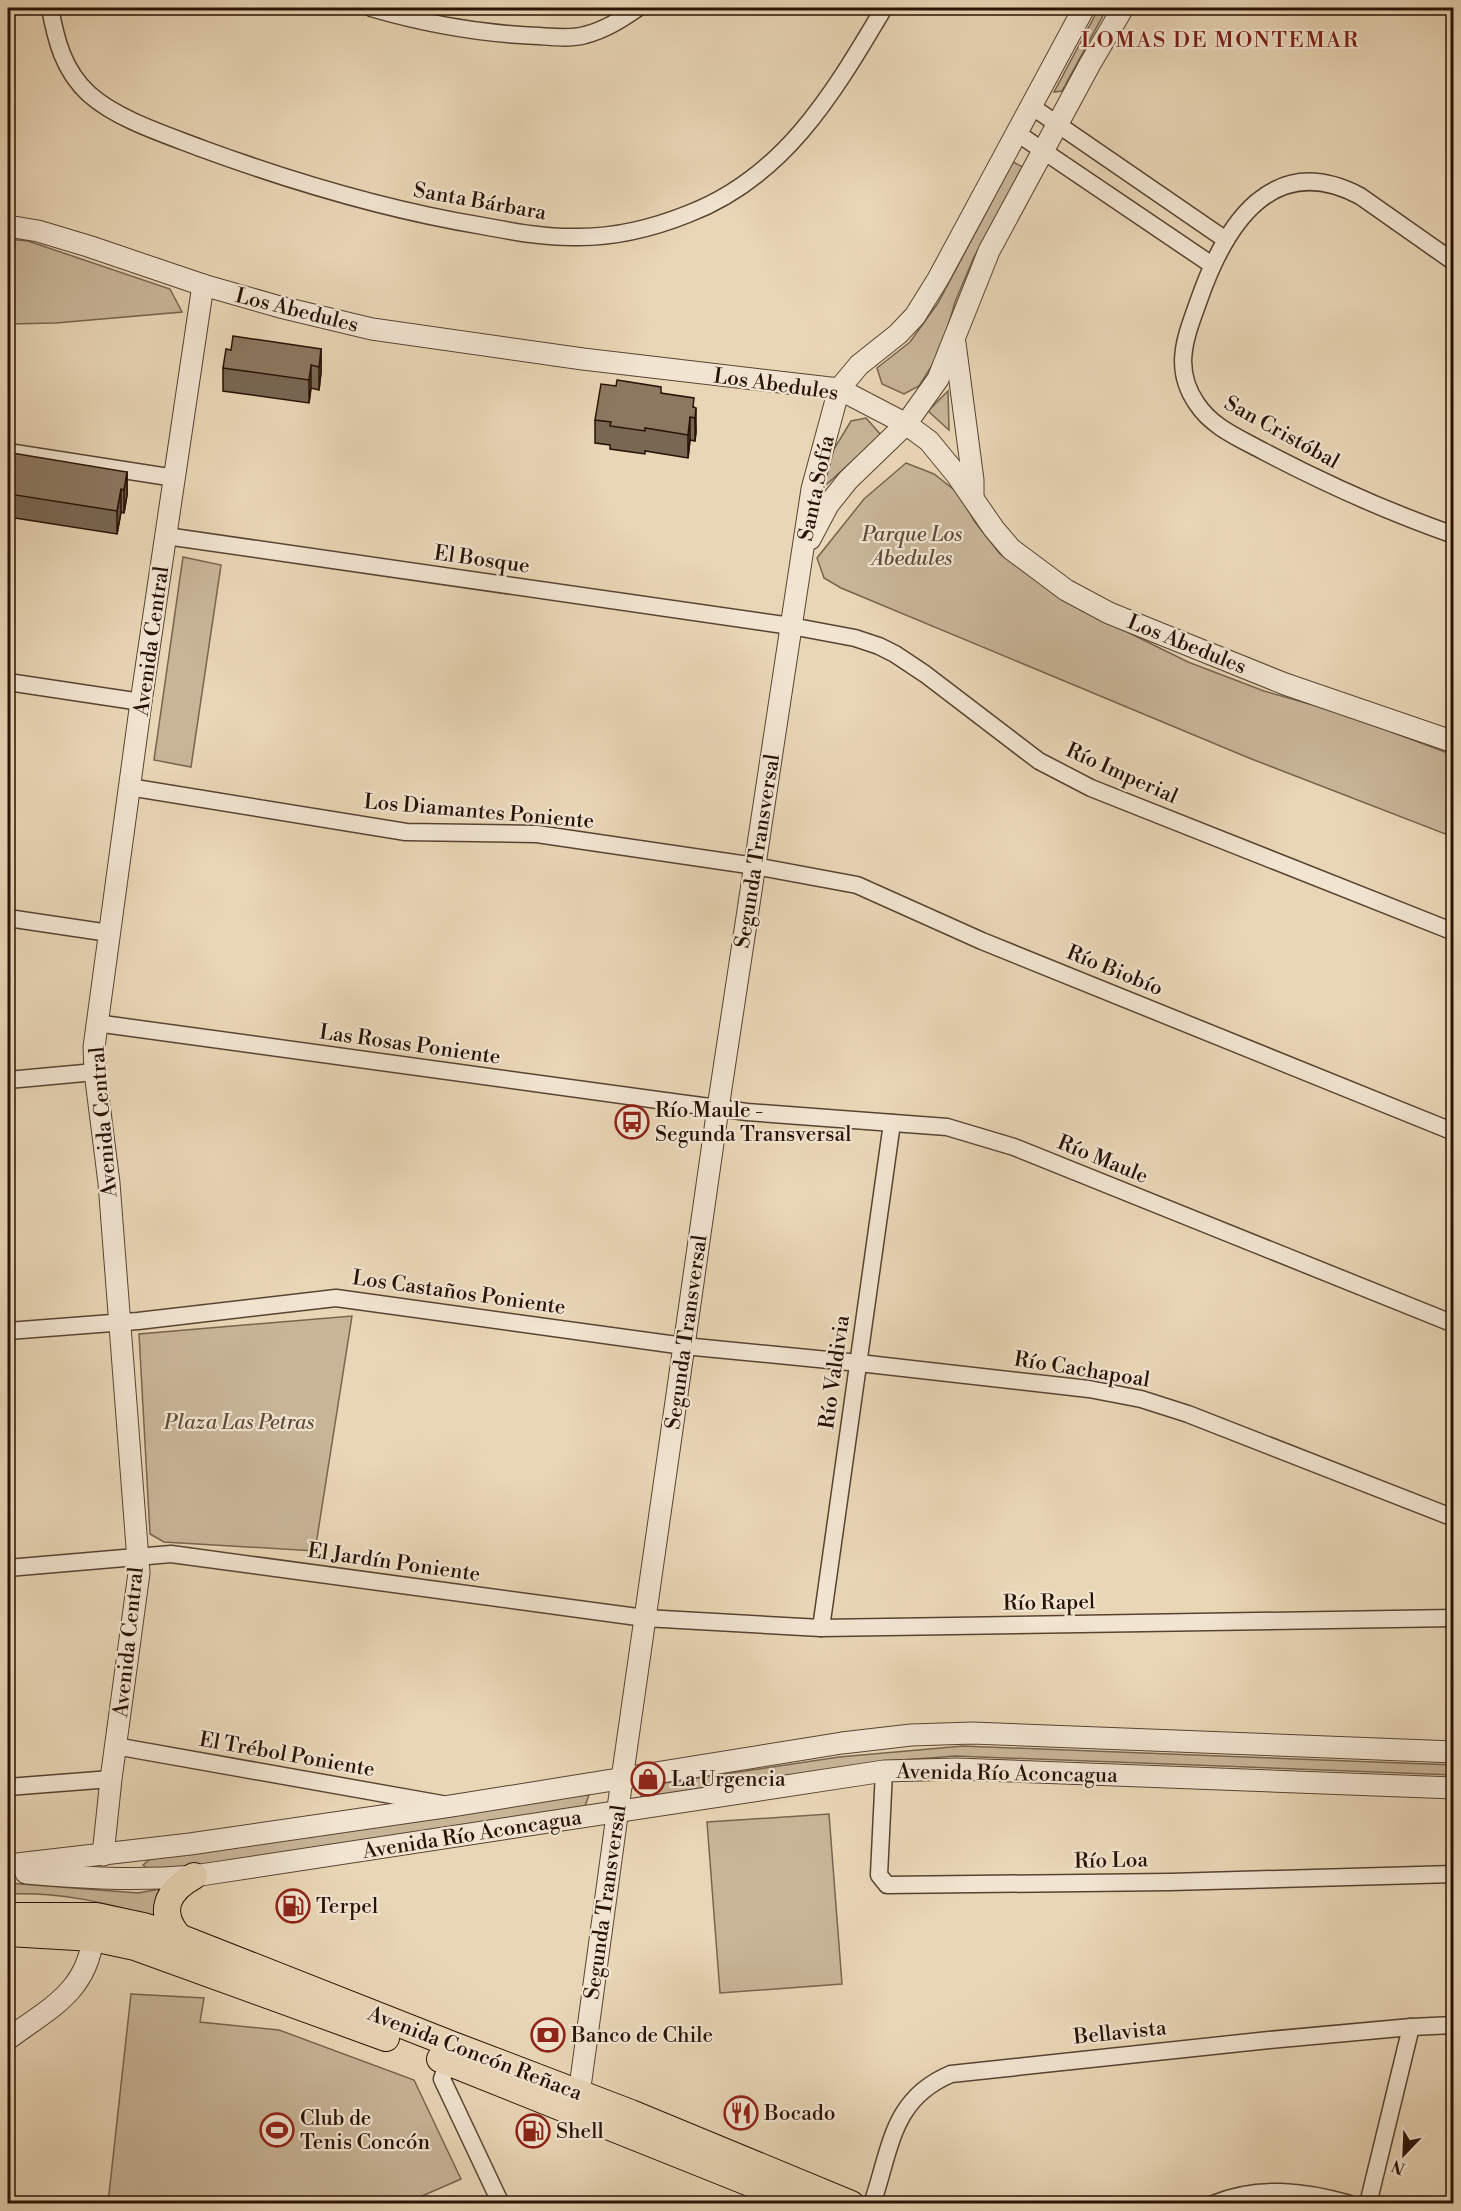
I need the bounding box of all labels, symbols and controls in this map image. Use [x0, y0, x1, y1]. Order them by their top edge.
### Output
district label: LOMAS DE MONTEMAR [1081, 27, 1359, 54]
street label: Santa Bárbara [411, 178, 549, 227]
street label: Los Abedules [233, 283, 361, 339]
street label: Los Abedules [712, 363, 840, 407]
street label: San Cristóbal [1219, 391, 1344, 475]
street label: Santa Sofía [793, 433, 841, 543]
park label: Parque Los Abedules [861, 522, 962, 572]
street label: El Bosque [432, 540, 531, 580]
street label: Avenida Central [128, 564, 175, 719]
street label: Los Abedules [1123, 609, 1250, 681]
street label: Río Imperial [1062, 738, 1182, 810]
street label: Segunda Transversal [730, 752, 786, 950]
street label: Los Diamantes Poniente [363, 789, 595, 835]
street label: Río Biobío [1063, 940, 1167, 1002]
street label: Las Rosas Poniente [318, 1019, 502, 1071]
street label: Avenida Central [84, 1045, 124, 1199]
place label: Río Maule - Segunda Transversal [655, 1098, 851, 1148]
bus stop icon: Río Maule - Segunda Transversal [614, 1104, 650, 1140]
street label: Río Maule [1053, 1130, 1152, 1190]
street label: Segunda Transversal [660, 1233, 714, 1431]
street label: Los Castaños Poniente [351, 1265, 567, 1321]
street label: Río Valdivia [814, 1313, 856, 1431]
street label: Río Cachapoal [1012, 1346, 1152, 1394]
park label: Plaza Las Petras [163, 1410, 314, 1436]
street label: El Jardín Poniente [306, 1538, 482, 1588]
street label: Avenida Central [108, 1566, 150, 1720]
street label: Río Rapel [1003, 1589, 1095, 1617]
street label: El Trébol Poniente [197, 1727, 377, 1783]
street label: Avenida Río Aconcagua [895, 1759, 1118, 1789]
shop icon: La Urgencia [630, 1761, 666, 1797]
place label: La Urgencia [671, 1767, 786, 1793]
street label: Segunda Transversal [579, 1803, 633, 2001]
street label: Avenida Río Aconcagua [360, 1805, 584, 1865]
street label: Río Loa [1074, 1847, 1149, 1875]
fuel station icon: Terpel [275, 1888, 311, 1924]
place label: Terpel [316, 1894, 378, 1920]
street label: Avenida Concón Reñaca [363, 2001, 586, 2107]
street label: Bellavista [1071, 2015, 1168, 2051]
bank icon: Banco de Chile [530, 2017, 566, 2053]
place label: Banco de Chile [570, 2023, 713, 2049]
restaurant icon: Bocado [723, 2095, 759, 2131]
place label: Bocado [763, 2101, 836, 2127]
place label: Club de Tenis Concón [300, 2106, 431, 2156]
sports icon: Club de Tenis Concón [259, 2112, 295, 2148]
fuel station icon: Shell [515, 2113, 551, 2149]
place label: Shell [556, 2119, 604, 2145]
north arrow [1374, 2124, 1434, 2184]
text: N [1388, 2155, 1408, 2179]

